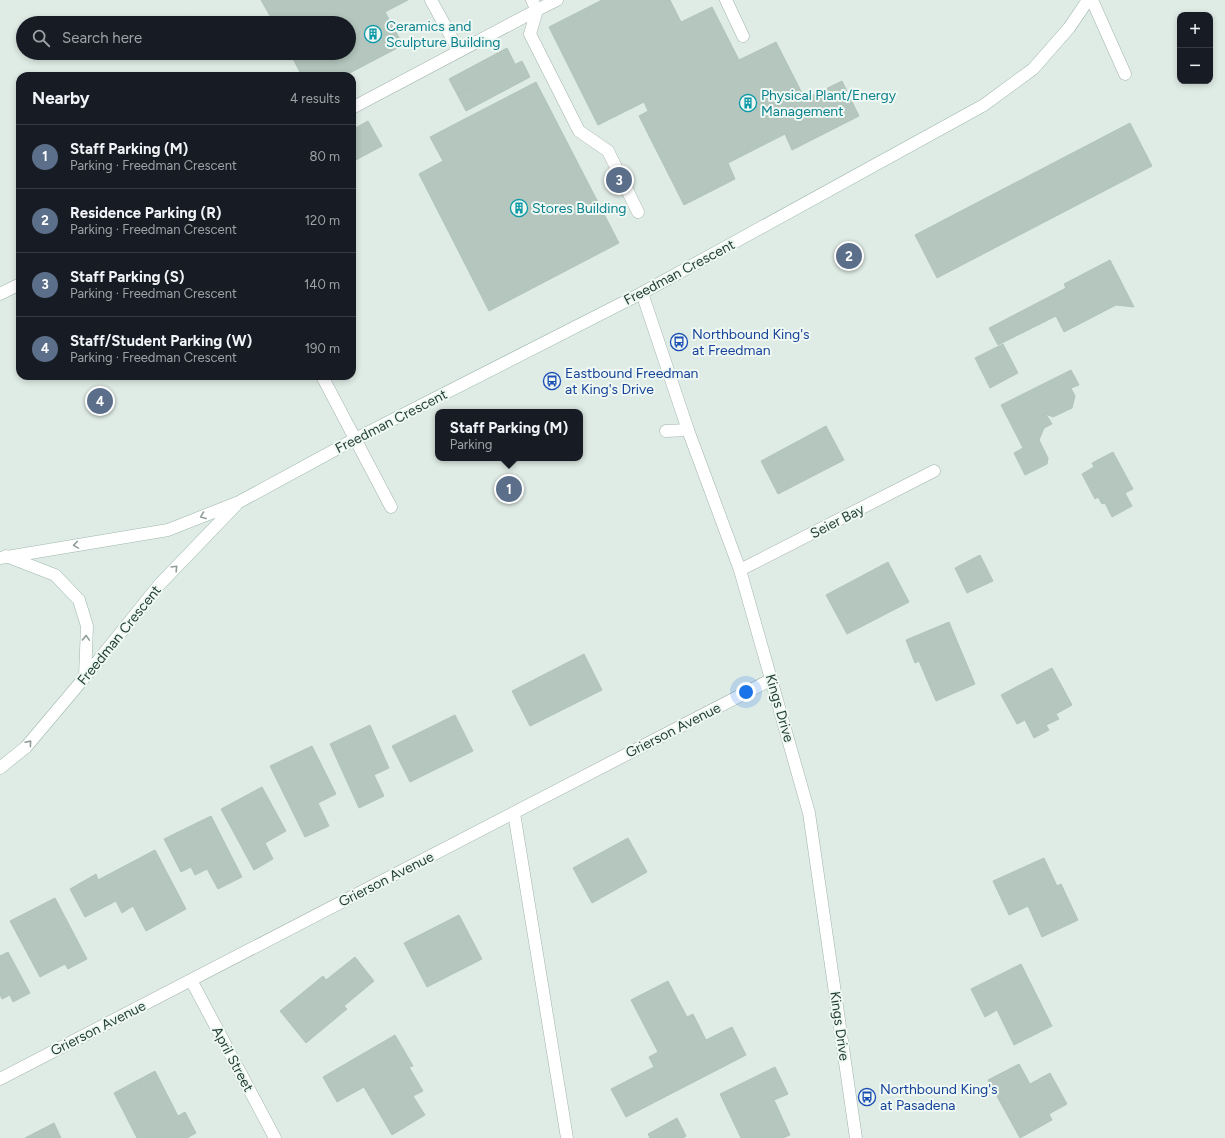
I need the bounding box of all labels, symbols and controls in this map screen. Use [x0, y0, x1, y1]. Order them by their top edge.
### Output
map controls [1177, 12, 1213, 84]
button: + [1177, 12, 1213, 48]
search box [16, 16, 356, 60]
place label: Ceramics and Sculpture Building [386, 18, 500, 51]
building icon: Ceramics and Sculpture Building [363, 24, 383, 44]
icon: search [30, 27, 52, 49]
text: Search here [62, 29, 142, 47]
button: − [1177, 48, 1213, 84]
place label: Physical Plant/Energy Management [761, 87, 897, 120]
text: Nearby [32, 88, 90, 108]
text: 4 results [290, 91, 340, 106]
building icon: Physical Plant/Energy Management [738, 93, 758, 113]
text: Staff Parking (M) [70, 140, 188, 158]
text: 1 [42, 149, 48, 164]
text: 80 m [309, 149, 340, 164]
text: Parking · Freedman Crescent [70, 158, 237, 173]
pin: 3 [606, 165, 632, 195]
building icon: Stores Building [509, 198, 529, 218]
place label: Stores Building [532, 200, 627, 217]
text: Residence Parking (R) [70, 204, 222, 222]
text: 2 [41, 213, 49, 228]
text: 120 m [305, 213, 340, 228]
text: Parking · Freedman Crescent [70, 222, 237, 237]
street label: Freedman Crescent [621, 236, 738, 309]
pin: 2 [836, 241, 862, 271]
text: Staff Parking (S) [70, 268, 185, 286]
text: 3 [41, 277, 49, 292]
text: 140 m [304, 277, 340, 292]
text: Parking · Freedman Crescent [70, 286, 237, 301]
place label: Northbound King's at Freedman [692, 326, 810, 359]
text: Staff/Student Parking (W) [70, 332, 252, 350]
bus stop icon: Northbound King's at Freedman [669, 332, 689, 352]
text: 4 [41, 341, 49, 356]
text: 190 m [305, 341, 340, 356]
text: Parking · Freedman Crescent [70, 350, 237, 365]
place label: Eastbound Freedman at King's Drive [565, 365, 699, 398]
bus stop icon: Eastbound Freedman at King's Drive [542, 371, 562, 391]
pin: 4 [87, 386, 113, 416]
street label: Freedman Crescent [332, 386, 450, 457]
popup [435, 409, 583, 461]
text: Staff Parking (M) [450, 419, 568, 437]
text: Parking [450, 437, 492, 452]
pin: 1 [496, 474, 522, 504]
street label: Seier Bay [807, 500, 868, 542]
one-way arrow [199, 512, 206, 520]
one-way arrow [73, 540, 80, 549]
one-way arrow [170, 565, 178, 573]
street label: Freedman Crescent [74, 582, 165, 689]
one-way arrow [82, 635, 90, 641]
street label: Kings Drive [762, 672, 797, 745]
your location [736, 682, 756, 702]
street label: Grierson Avenue [623, 699, 724, 762]
one-way arrow [25, 740, 32, 747]
street label: Grierson Avenue [336, 848, 437, 911]
street label: Kings Drive [826, 990, 853, 1062]
street label: Grierson Avenue [48, 997, 149, 1060]
street label: April Street [208, 1024, 257, 1095]
place label: Northbound King's at Pasadena [880, 1081, 998, 1114]
bus stop icon: Northbound King's at Pasadena [857, 1087, 877, 1107]

